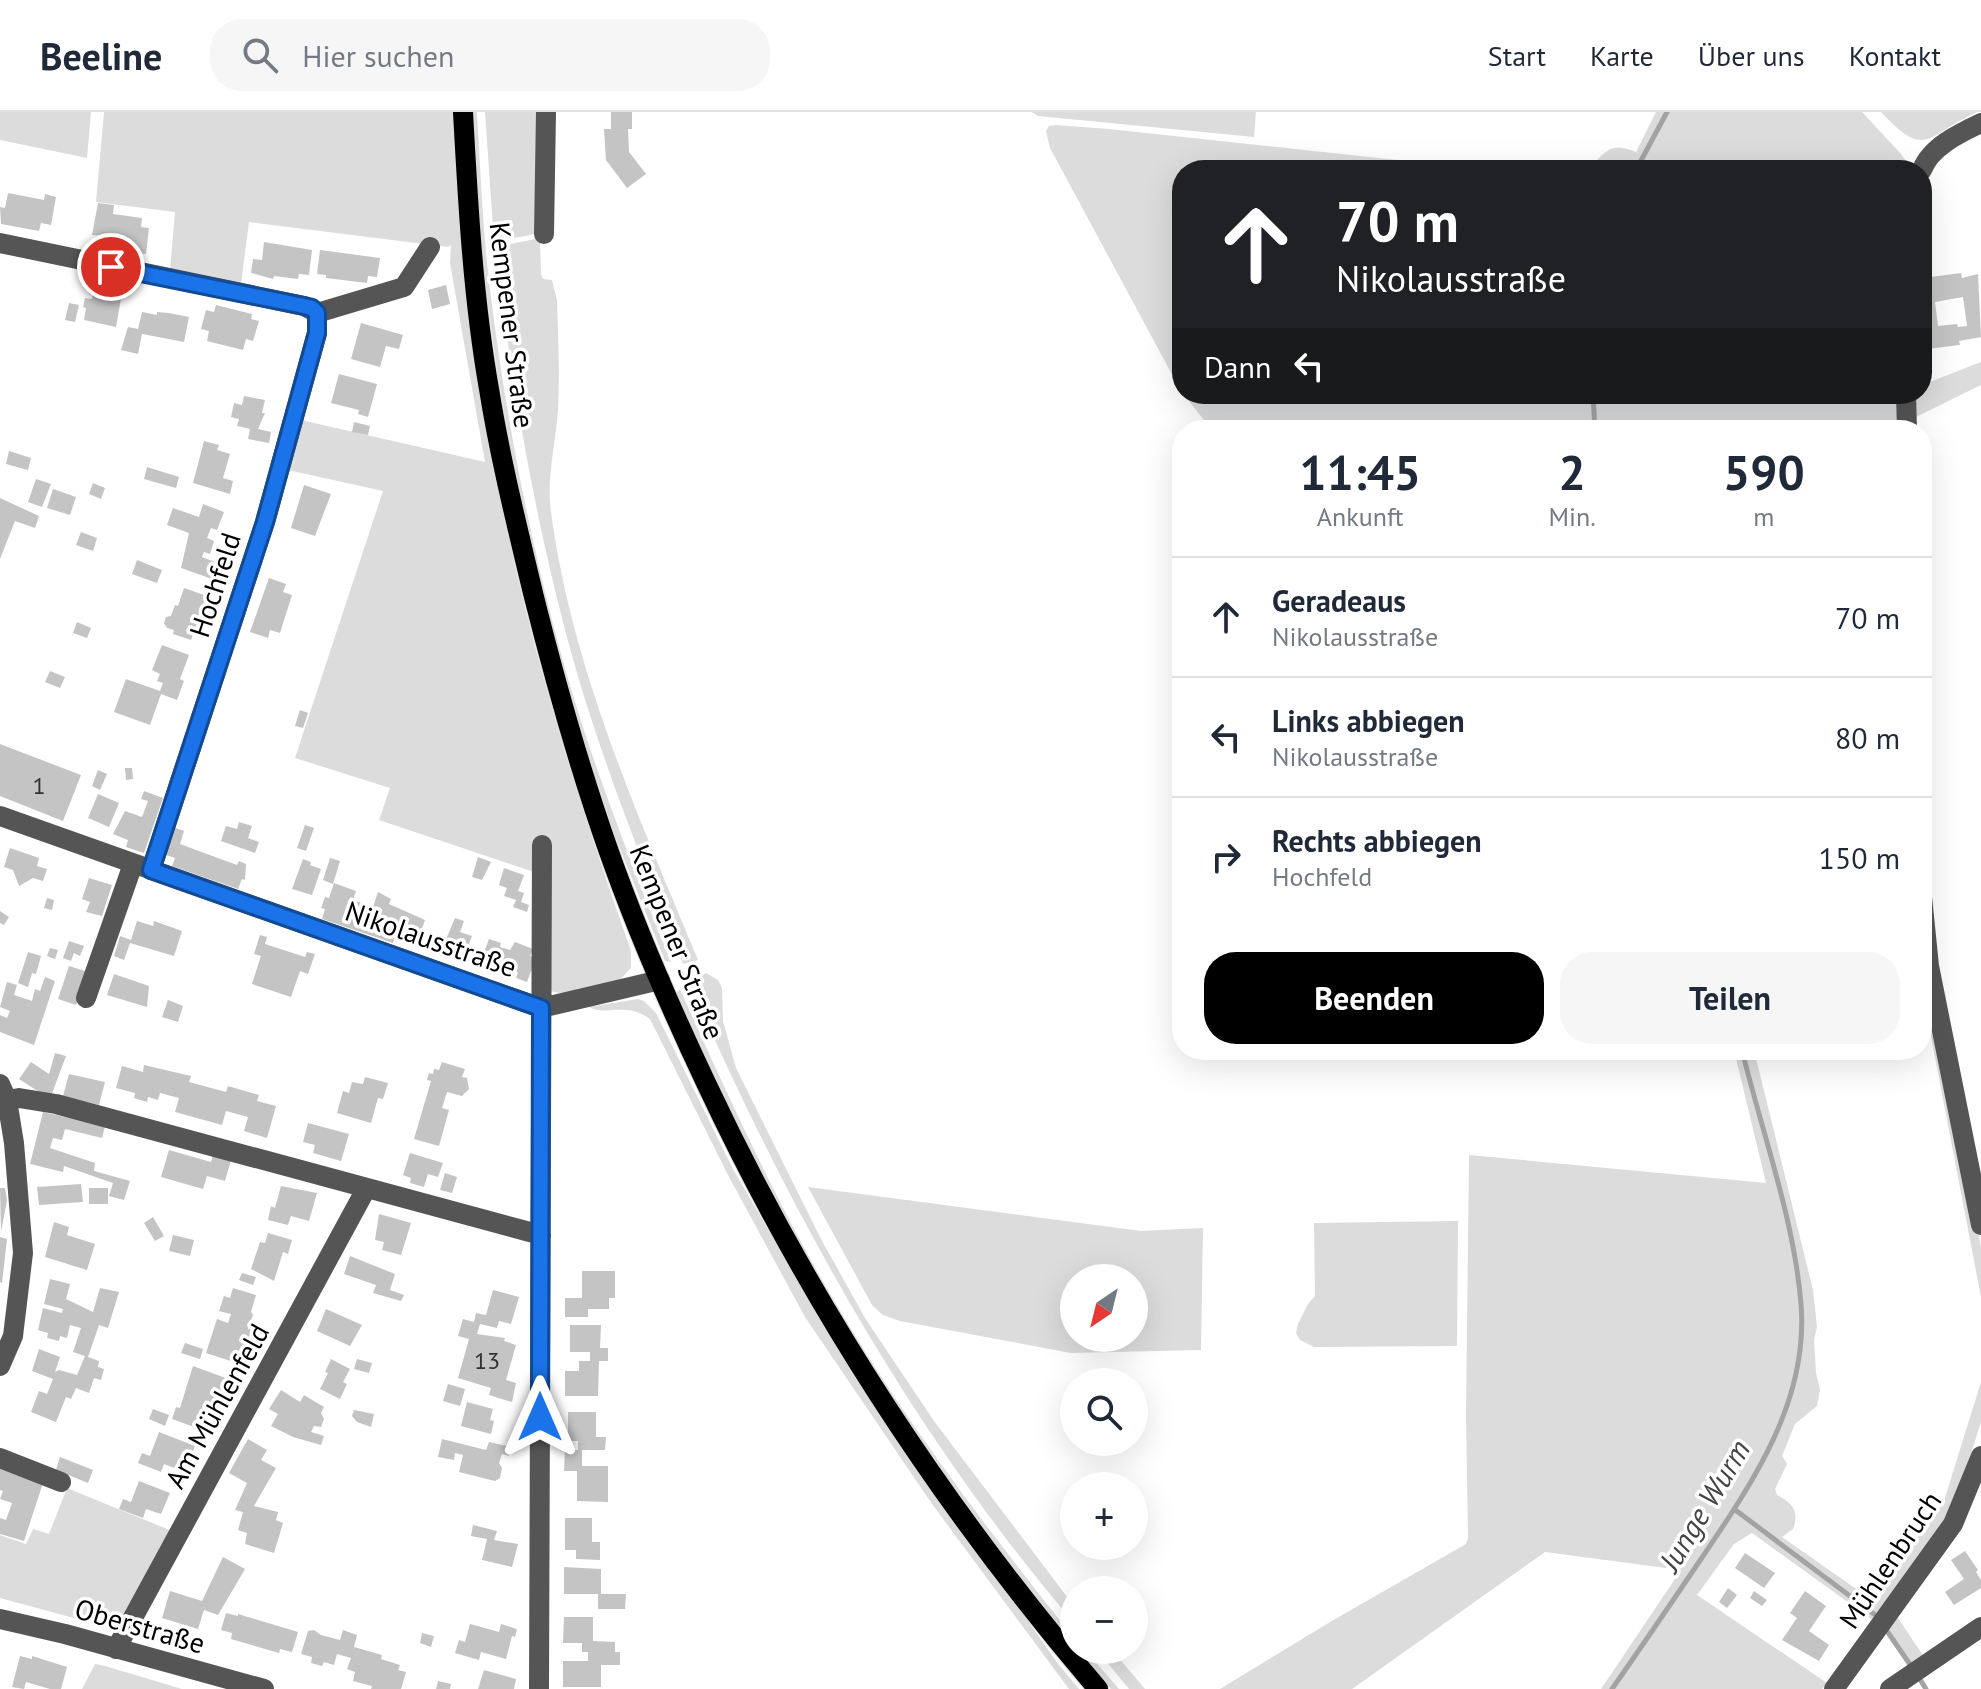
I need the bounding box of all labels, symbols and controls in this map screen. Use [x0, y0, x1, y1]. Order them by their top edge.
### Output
search box [210, 19, 770, 91]
text: Beeline [40, 31, 162, 80]
icon: search [238, 33, 282, 77]
text: Hier suchen [302, 36, 454, 75]
text: Start [1488, 37, 1546, 74]
text: Karte [1590, 37, 1654, 74]
text: Über uns [1698, 37, 1805, 74]
text: Kontakt [1849, 37, 1941, 74]
text: 70 m [1336, 185, 1459, 257]
icon: ahead [1204, 192, 1308, 296]
street label: Kempener Straße [482, 220, 543, 430]
pin [77, 233, 145, 301]
icon: arrive [89, 245, 133, 289]
text: Nikolausstraße [1336, 255, 1566, 302]
icon: left [1287, 344, 1331, 388]
text: Dann [1204, 347, 1271, 386]
text: 11:45 [1299, 441, 1421, 503]
text: 2 [1558, 441, 1586, 503]
text: 590 [1723, 441, 1805, 503]
text: Ankunft [1317, 500, 1404, 533]
text: Min. [1548, 500, 1596, 533]
text: m [1753, 500, 1774, 533]
street label: Hochfeld [180, 528, 249, 642]
text: Geradeaus [1272, 581, 1406, 620]
icon: ahead [1204, 595, 1248, 639]
text: 70 m [1835, 598, 1900, 637]
text: Nikolausstraße [1272, 620, 1438, 653]
text: Links abbiegen [1272, 701, 1465, 740]
icon: left [1204, 715, 1248, 759]
text: 80 m [1835, 718, 1900, 757]
text: Nikolausstraße [1272, 740, 1438, 773]
house number: 1 [32, 770, 46, 801]
text: Rechts abbiegen [1272, 821, 1482, 860]
icon: right [1204, 835, 1248, 879]
text: 150 m [1819, 838, 1900, 877]
street label: Kempener Straße [622, 839, 733, 1045]
text: Hochfeld [1272, 860, 1372, 893]
street label: Nikolausstraße [341, 892, 522, 985]
button: Beenden [1204, 952, 1544, 1044]
button: Teilen [1560, 952, 1900, 1044]
north arrow [1060, 1264, 1148, 1352]
map controls [1060, 1264, 1148, 1664]
street label: Am Mühlenfeld [156, 1317, 277, 1495]
house number: 13 [474, 1345, 500, 1376]
button: search [1060, 1368, 1148, 1456]
position arrow [498, 1375, 582, 1459]
water label: Junge Wurm [1648, 1432, 1758, 1580]
button: + [1060, 1472, 1148, 1560]
street label: Mühlenbruch [1830, 1484, 1949, 1636]
button: − [1060, 1576, 1148, 1664]
street label: Oberstraße [71, 1589, 209, 1662]

